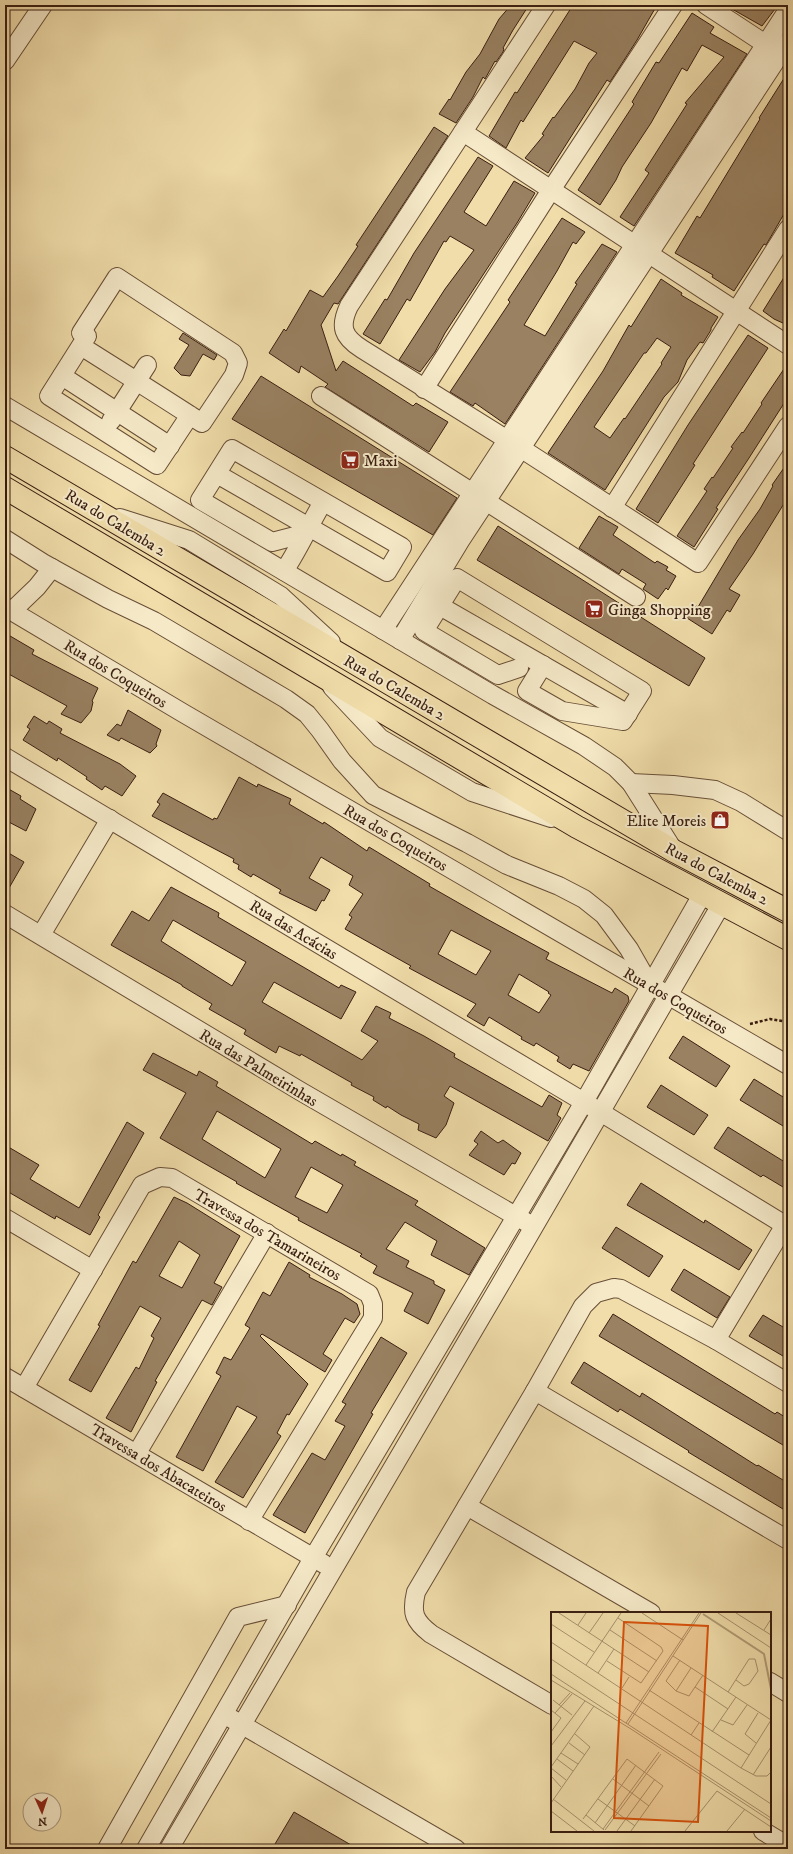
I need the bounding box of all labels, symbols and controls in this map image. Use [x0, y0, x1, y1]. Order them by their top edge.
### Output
supermarket icon: Maxi [339, 449, 361, 471]
place label: Maxi [364, 451, 397, 471]
street label: Rua do Calemba 2 [61, 485, 170, 561]
supermarket icon: Ginga Shopping [583, 598, 605, 620]
place label: Ginga Shopping [608, 600, 711, 620]
street label: Rua dos Coqueiros [60, 635, 171, 713]
street label: Rua do Calemba 2 [340, 651, 449, 725]
street label: Rua dos Coqueiros [340, 800, 451, 876]
shop icon: Elite Moreis [709, 809, 731, 831]
place label: Elite Moreis [626, 811, 706, 831]
street label: Rua do Calemba 2 [661, 838, 772, 910]
street label: Rua das Acácias [246, 896, 341, 964]
street label: Rua dos Coqueiros [620, 963, 731, 1039]
street label: Rua das Palmeirinhas [196, 1025, 321, 1111]
street label: Travessa dos Tamarineiros [190, 1185, 345, 1285]
street label: Travessa dos Abacateiros [87, 1419, 230, 1516]
inset map [551, 1612, 771, 1832]
north arrow [22, 1792, 62, 1832]
text: N [38, 1814, 47, 1828]

